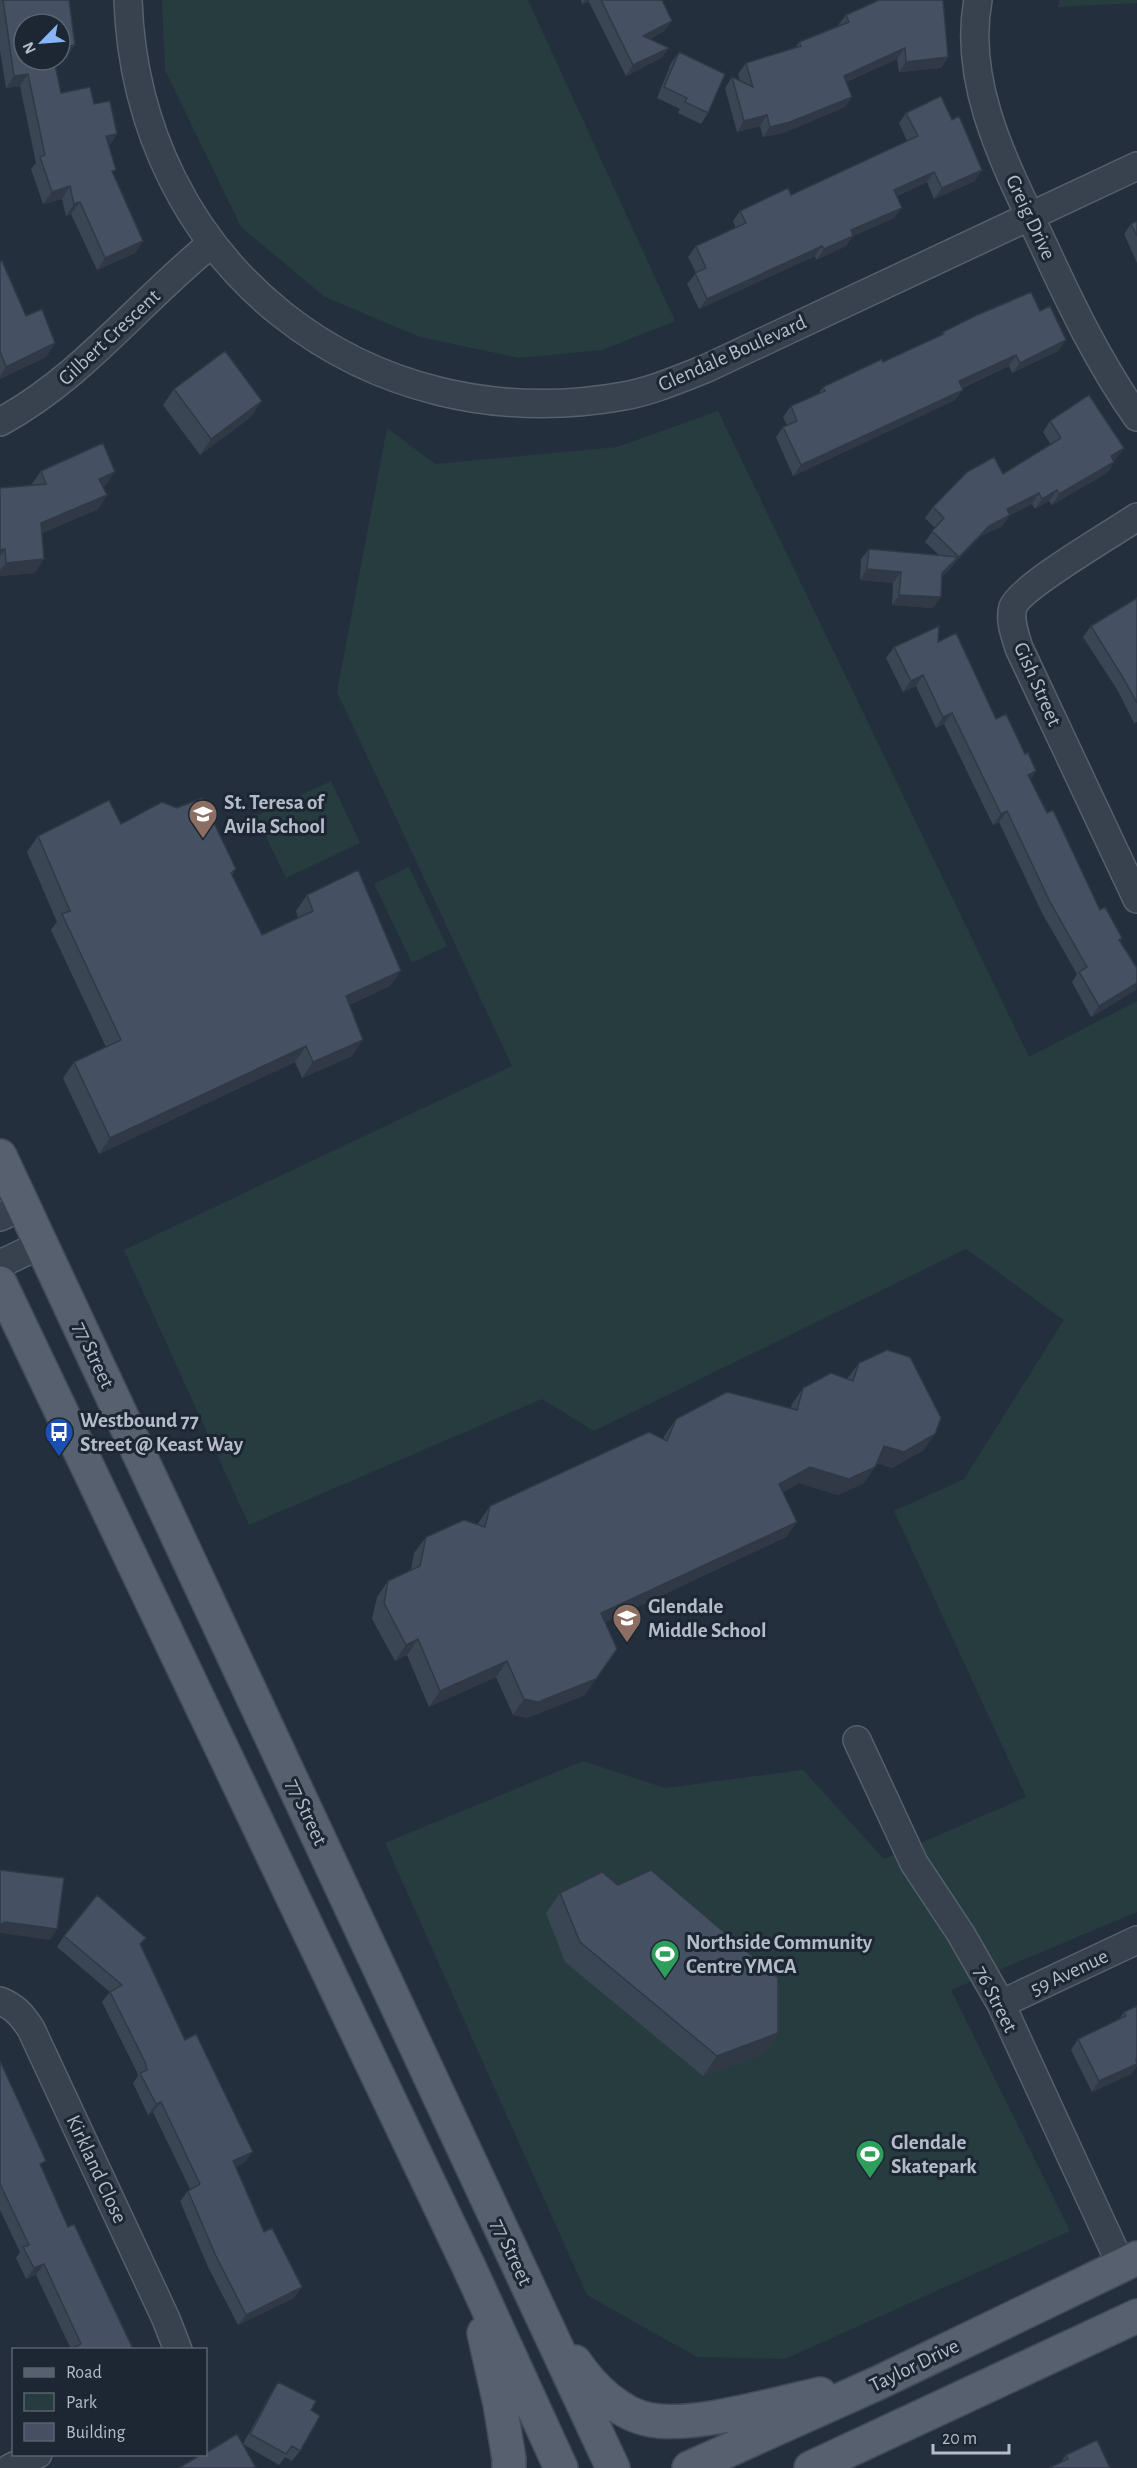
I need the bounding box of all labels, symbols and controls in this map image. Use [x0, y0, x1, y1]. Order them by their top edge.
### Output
north arrow [12, 12, 72, 72]
text: N [20, 39, 39, 56]
street label: Greig Drive [1002, 172, 1059, 263]
street label: Gilbert Crescent [55, 285, 164, 389]
street label: Glendale Boulevard [655, 311, 809, 396]
street label: Gish Street [1010, 639, 1065, 730]
place label: St. Teresa of Avila School [224, 792, 326, 837]
school or university icon: St. Teresa of Avila School [187, 798, 219, 840]
street label: 77 Street [69, 1319, 118, 1392]
place label: Westbound 77 Street @ Keast Way [80, 1410, 244, 1455]
bus stop icon: Westbound 77 Street @ Keast Way [43, 1416, 75, 1458]
place label: Glendale Middle School [648, 1596, 767, 1641]
school or university icon: Glendale Middle School [611, 1602, 643, 1644]
street label: 77 Street [282, 1776, 331, 1849]
place label: Northside Community Centre YMCA [686, 1932, 873, 1977]
sports icon: Northside Community Centre YMCA [649, 1938, 681, 1980]
street label: 59 Avenue [1027, 1945, 1111, 2000]
street label: 76 Street [970, 1963, 1021, 2036]
street label: Kirkland Close [62, 2112, 131, 2227]
place label: Glendale Skatepark [891, 2132, 977, 2177]
sports icon: Glendale Skatepark [854, 2138, 886, 2180]
street label: 77 Street [487, 2216, 536, 2289]
street label: Taylor Drive [866, 2335, 962, 2396]
legend [12, 2348, 207, 2456]
text: Road [66, 2364, 102, 2382]
text: Park [66, 2394, 98, 2412]
scale bar [933, 2417, 1010, 2455]
text: Building [66, 2424, 126, 2442]
text: 20 m [942, 2430, 977, 2448]

